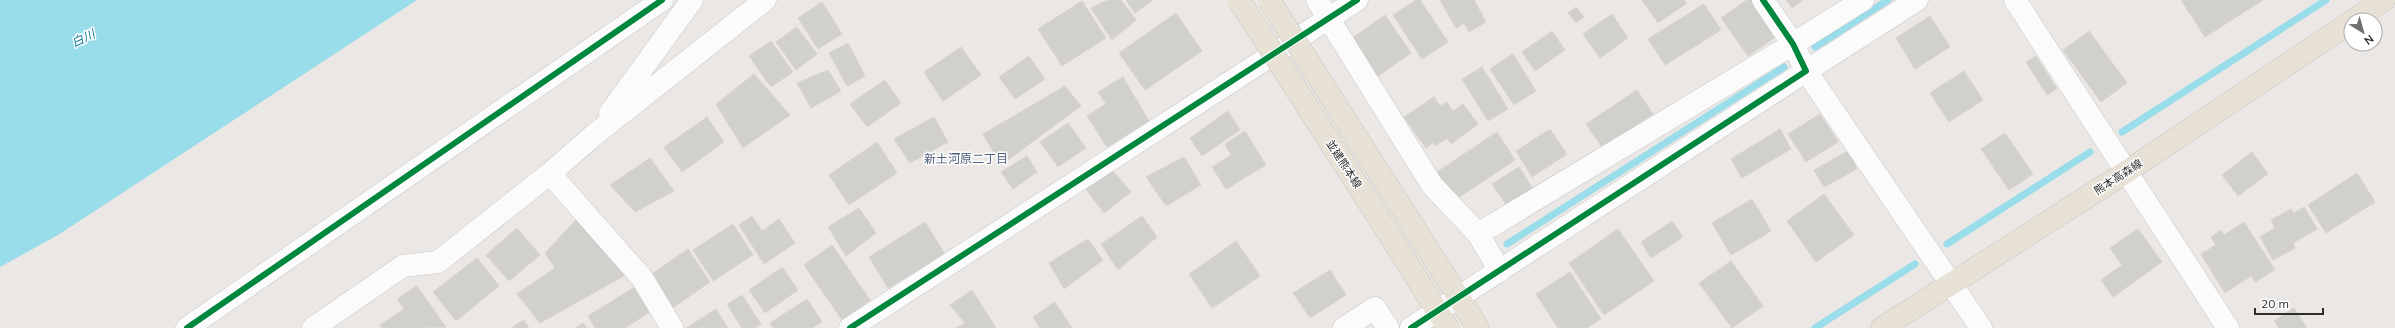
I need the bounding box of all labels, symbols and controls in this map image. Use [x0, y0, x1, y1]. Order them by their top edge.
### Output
north arrow [2343, 12, 2383, 52]
water label: 白川 [69, 25, 99, 50]
text: N [2361, 32, 2377, 48]
street label: 並建熊本線 [1323, 137, 1365, 191]
district label: 新土河原二丁目 [924, 151, 1008, 166]
street label: 熊本高森線 [2091, 156, 2145, 198]
scale bar [2255, 290, 2323, 316]
text: 20 m [2261, 296, 2289, 311]

